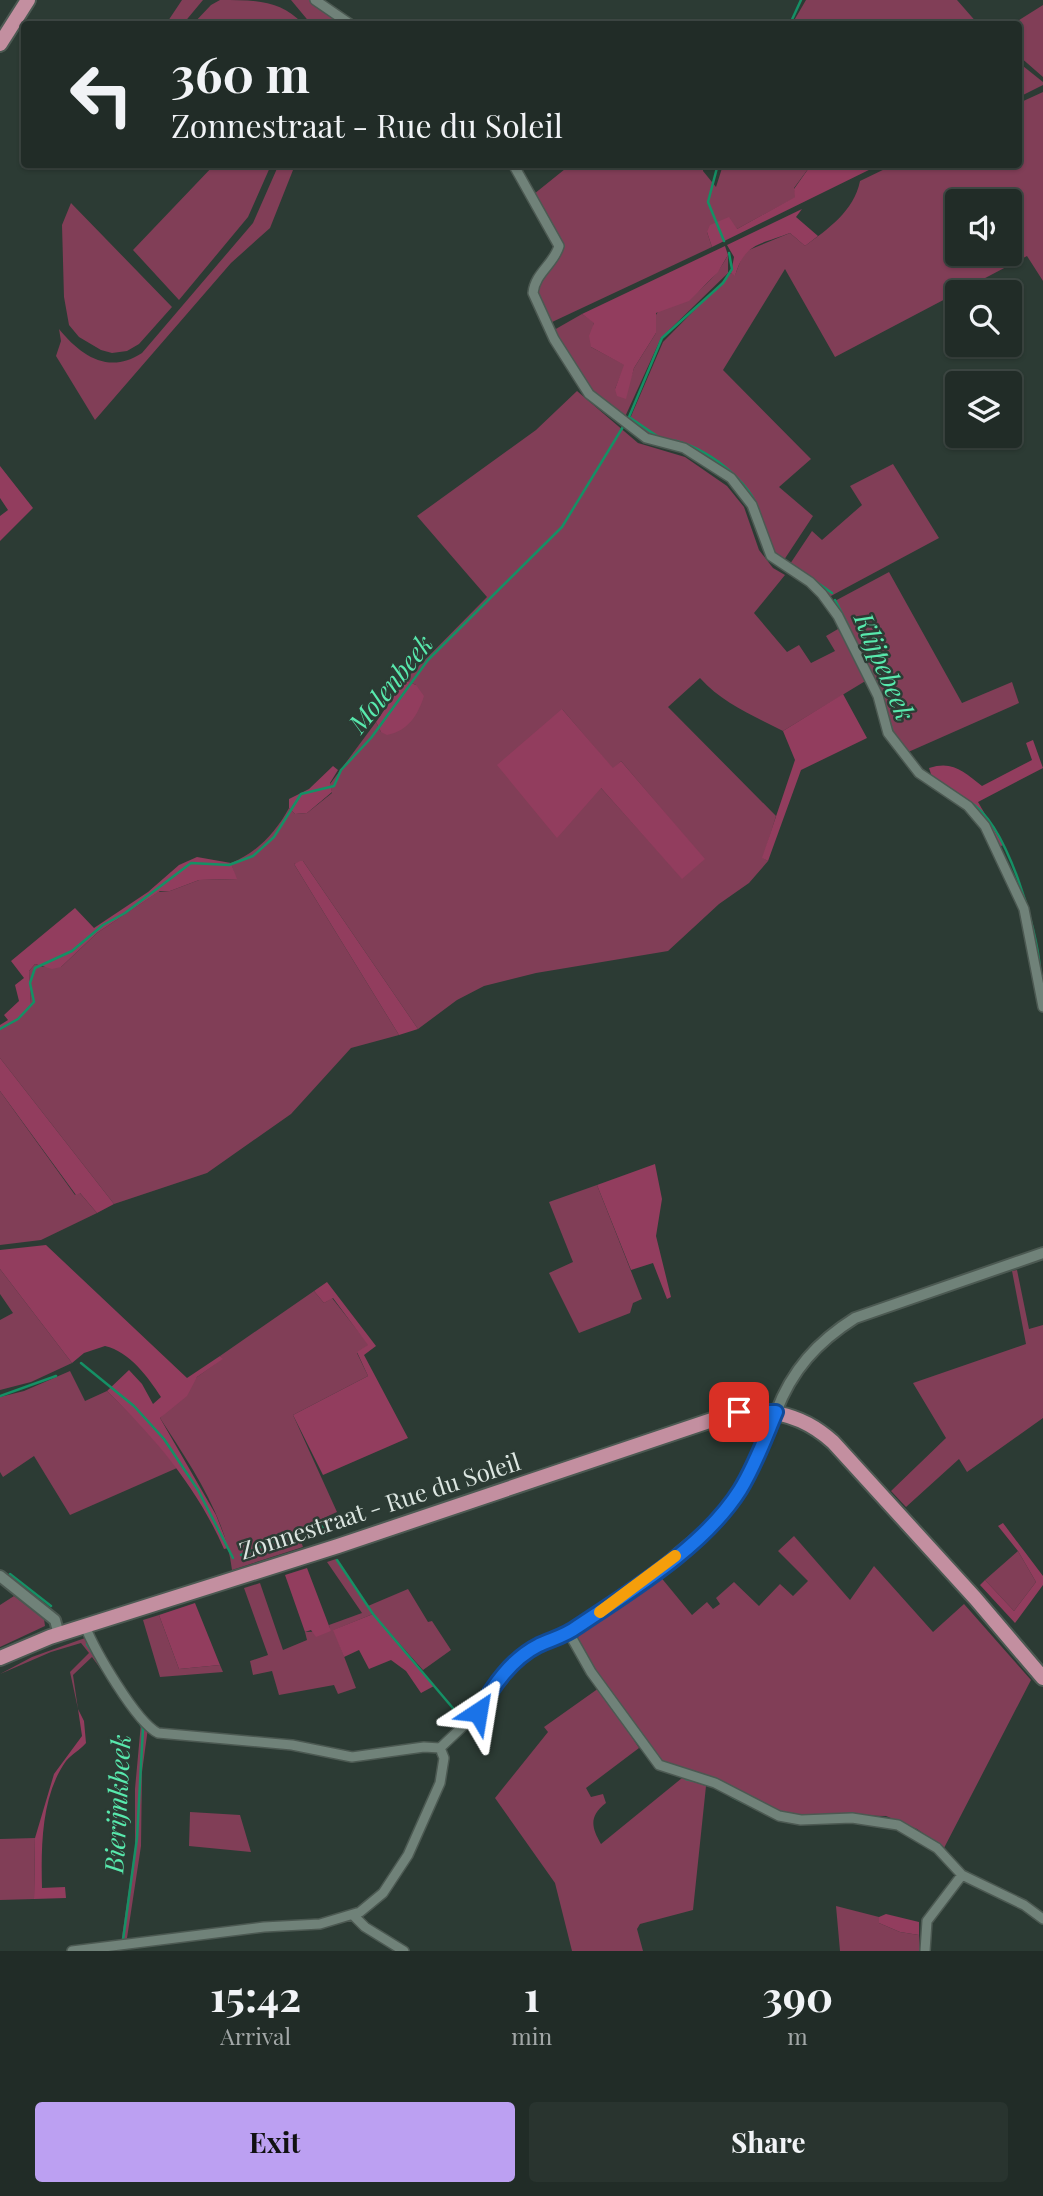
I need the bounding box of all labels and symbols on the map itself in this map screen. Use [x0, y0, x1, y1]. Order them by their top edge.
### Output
water label: Klijpebeek [847, 606, 924, 726]
water label: Molenbeek [339, 627, 440, 740]
pin [709, 1382, 769, 1442]
street label: Zonnestraat - Rue du Soleil [235, 1444, 524, 1566]
position arrow [441, 1675, 515, 1749]
water label: Bierijnkbeek [95, 1734, 138, 1875]

